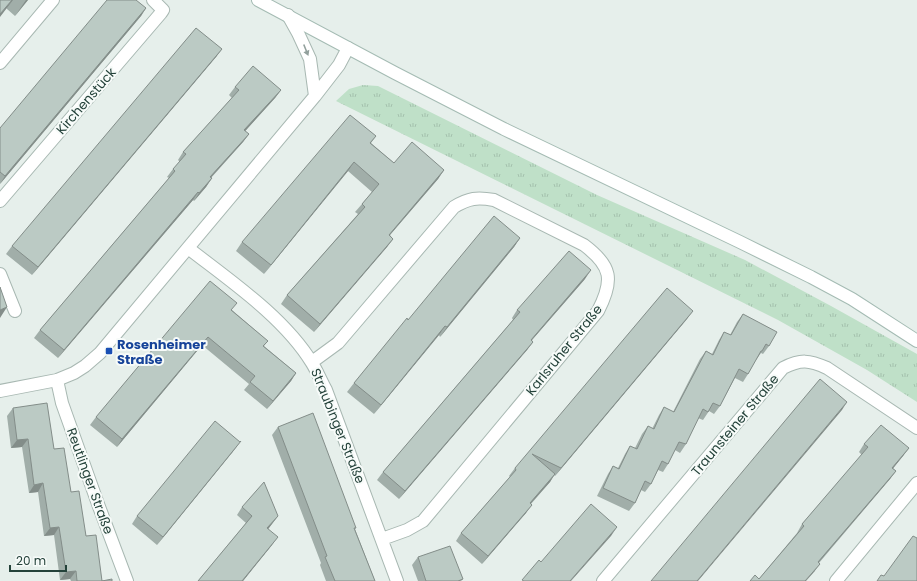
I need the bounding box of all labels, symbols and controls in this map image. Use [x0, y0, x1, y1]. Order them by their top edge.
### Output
one-way arrow [304, 44, 310, 56]
street label: Kirchenstück [52, 63, 121, 138]
street label: Karlsruher Straße [521, 300, 607, 400]
place label: Rosenheimer Straße [117, 335, 206, 369]
marker: Rosenheimer Straße [104, 346, 114, 356]
street label: Straubinger Straße [306, 366, 370, 486]
street label: Traunsteiner Straße [687, 370, 783, 480]
street label: Reutlinger Straße [62, 425, 118, 537]
scale bar [10, 547, 66, 573]
text: 20 m [16, 552, 46, 569]

